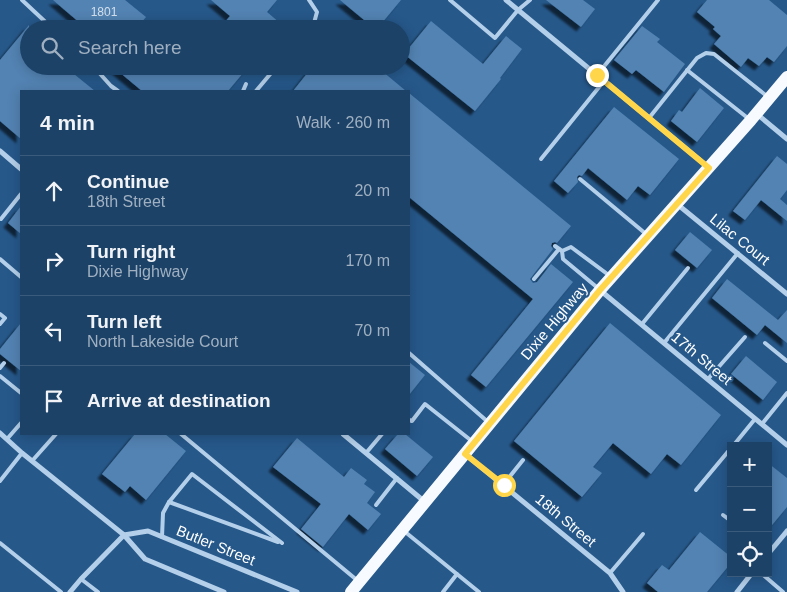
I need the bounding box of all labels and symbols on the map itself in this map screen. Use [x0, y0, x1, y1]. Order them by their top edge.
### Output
house number: 1801 [91, 5, 118, 19]
route end [586, 64, 609, 87]
street label: Lilac Court [707, 210, 774, 269]
street label: Dixie Highway [517, 279, 591, 363]
street label: 17th Street [668, 328, 736, 389]
route start [493, 474, 516, 497]
street label: 18th Street [532, 490, 600, 551]
street label: Butler Street [174, 522, 259, 569]

